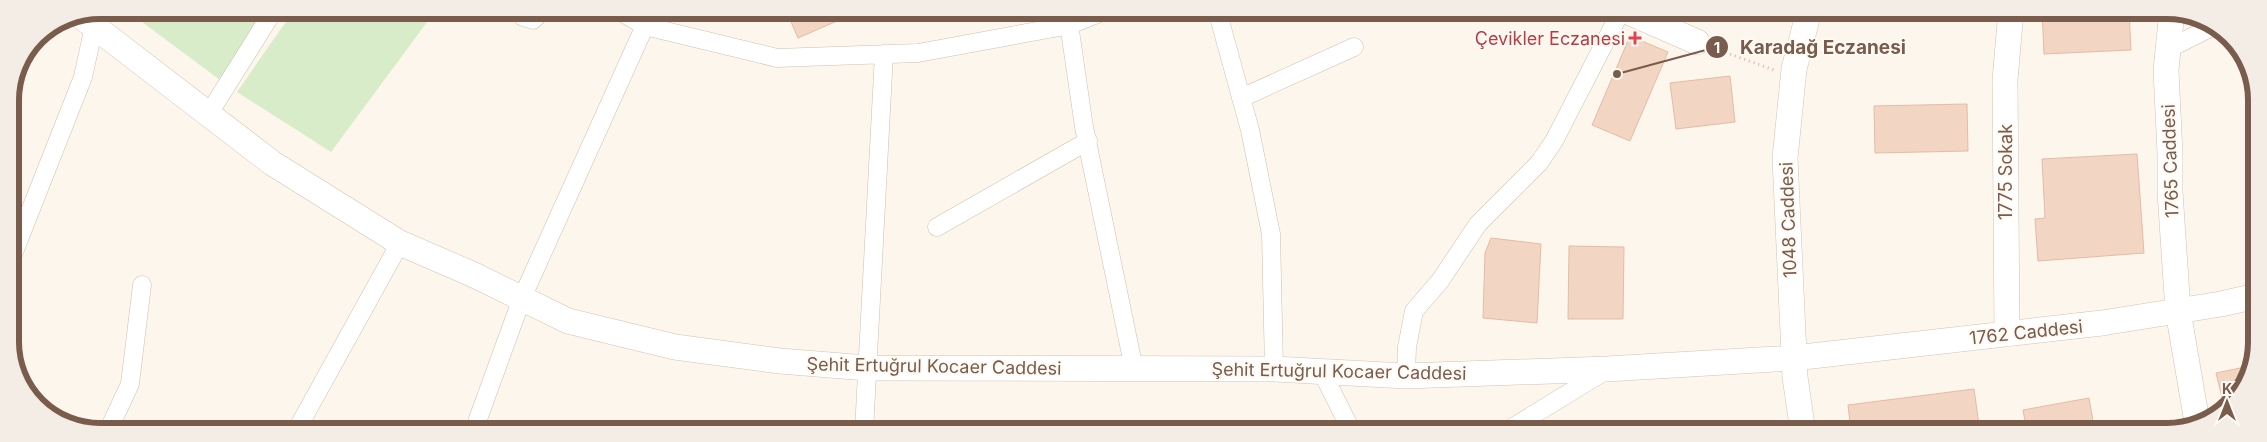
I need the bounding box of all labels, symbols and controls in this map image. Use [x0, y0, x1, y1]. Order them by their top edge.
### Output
place label: Çevikler Eczanesi [1475, 28, 1625, 49]
callout: Karadağ Eczanesi [1705, 30, 1916, 64]
marker: Çevikler Eczanesi [1629, 32, 1641, 44]
text: Karadağ Eczanesi [1740, 36, 1906, 59]
text: 1 [1714, 38, 1720, 57]
street label: 1765 Caddesi [2158, 104, 2182, 218]
street label: 1775 Sokak [1995, 124, 2016, 220]
street label: 1048 Caddesi [1775, 162, 1801, 278]
street label: 1762 Caddesi [1968, 316, 2084, 348]
street label: Şehit Ertuğrul Kocaer Caddesi [806, 353, 1062, 379]
street label: Şehit Ertuğrul Kocaer Caddesi [1211, 358, 1467, 384]
north arrow [2202, 377, 2252, 427]
text: K [2222, 380, 2232, 397]

